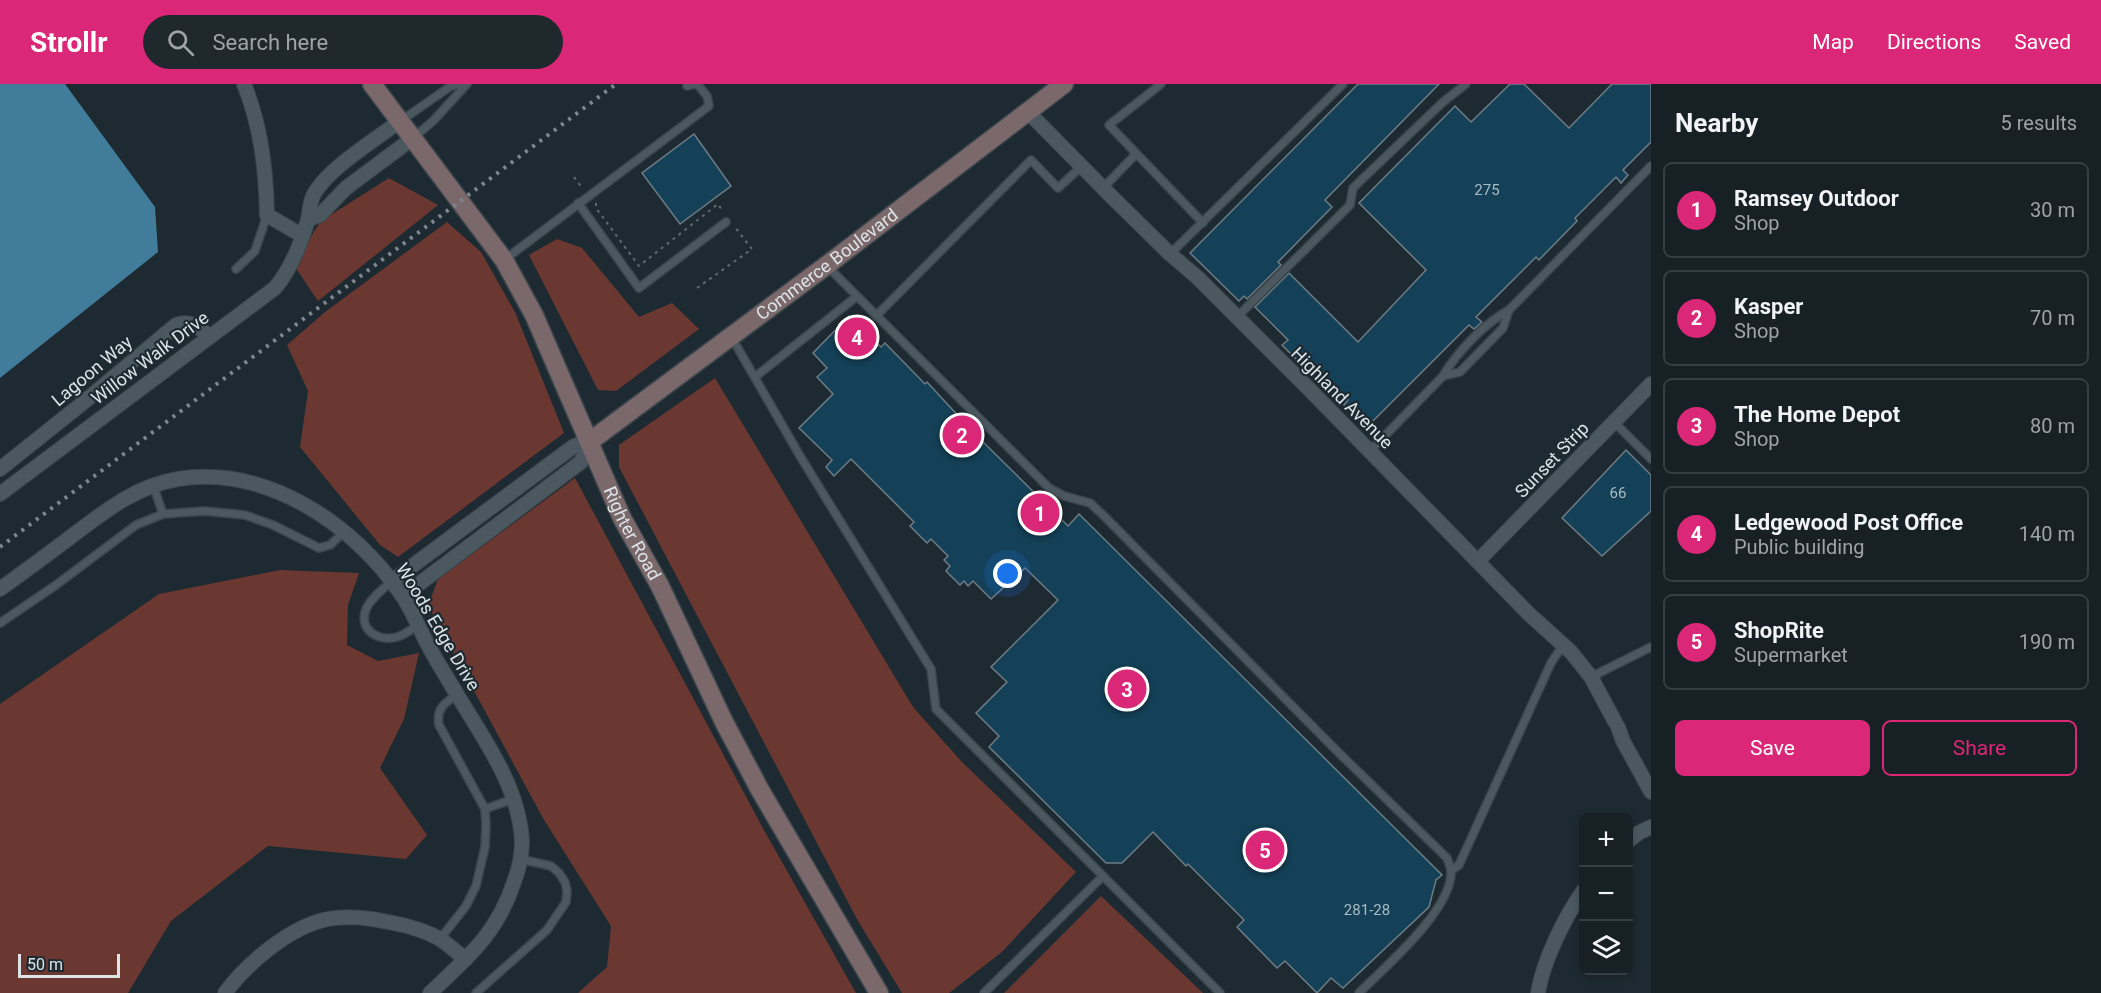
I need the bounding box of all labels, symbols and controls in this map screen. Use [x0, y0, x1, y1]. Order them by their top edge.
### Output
search box [143, 15, 563, 69]
text: Strollr [30, 26, 107, 59]
icon: search [164, 26, 197, 59]
text: Search here [212, 30, 328, 55]
text: Map [1812, 30, 1854, 54]
text: Directions [1887, 30, 1981, 54]
text: Saved [2014, 30, 2071, 54]
text: Nearby [1675, 108, 1758, 138]
text: 5 results [2001, 111, 2077, 135]
house number: 275 [1474, 181, 1500, 199]
text: Ramsey Outdoor [1734, 186, 1899, 211]
text: 1 [1691, 198, 1702, 222]
text: 30 m [2030, 198, 2075, 222]
street label: Commerce Boulevard [752, 204, 902, 324]
text: Shop [1734, 211, 1780, 235]
text: Kasper [1734, 294, 1803, 319]
text: 2 [1691, 306, 1702, 330]
text: 70 m [2030, 306, 2075, 330]
street label: Willow Walk Drive [87, 307, 212, 408]
pin: 4 [838, 314, 876, 360]
text: Shop [1734, 319, 1780, 343]
street label: Lagoon Way [47, 331, 136, 410]
street label: Highland Avenue [1287, 343, 1397, 453]
text: The Home Depot [1734, 402, 1900, 427]
pin: 2 [942, 412, 982, 458]
text: 3 [1691, 414, 1702, 438]
text: 80 m [2030, 414, 2075, 438]
street label: Sunset Strip [1510, 418, 1593, 502]
text: Shop [1734, 427, 1780, 451]
street label: Righter Road [600, 483, 666, 584]
house number: 66 [1610, 484, 1626, 502]
pin: 1 [1020, 490, 1060, 536]
text: Ledgewood Post Office [1734, 510, 1963, 535]
text: 4 [1691, 522, 1702, 546]
text: 140 m [2019, 522, 2075, 546]
text: Public building [1734, 535, 1864, 559]
street label: Woods Edge Drive [392, 559, 485, 694]
your location [993, 559, 1022, 588]
text: ShopRite [1734, 618, 1824, 643]
text: 5 [1691, 630, 1702, 654]
text: 190 m [2019, 630, 2075, 654]
text: Supermarket [1734, 643, 1848, 667]
pin: 3 [1108, 666, 1146, 712]
button: Save [1675, 720, 1870, 776]
button: Share [1882, 720, 2077, 776]
map controls [1579, 813, 1633, 975]
button: + [1579, 813, 1633, 867]
pin: 5 [1246, 828, 1284, 873]
button: − [1579, 867, 1633, 921]
house number: 281-28 [1344, 901, 1390, 919]
button: layers [1579, 921, 1633, 975]
scale bar [18, 951, 120, 978]
text: 50 m [27, 955, 63, 974]

